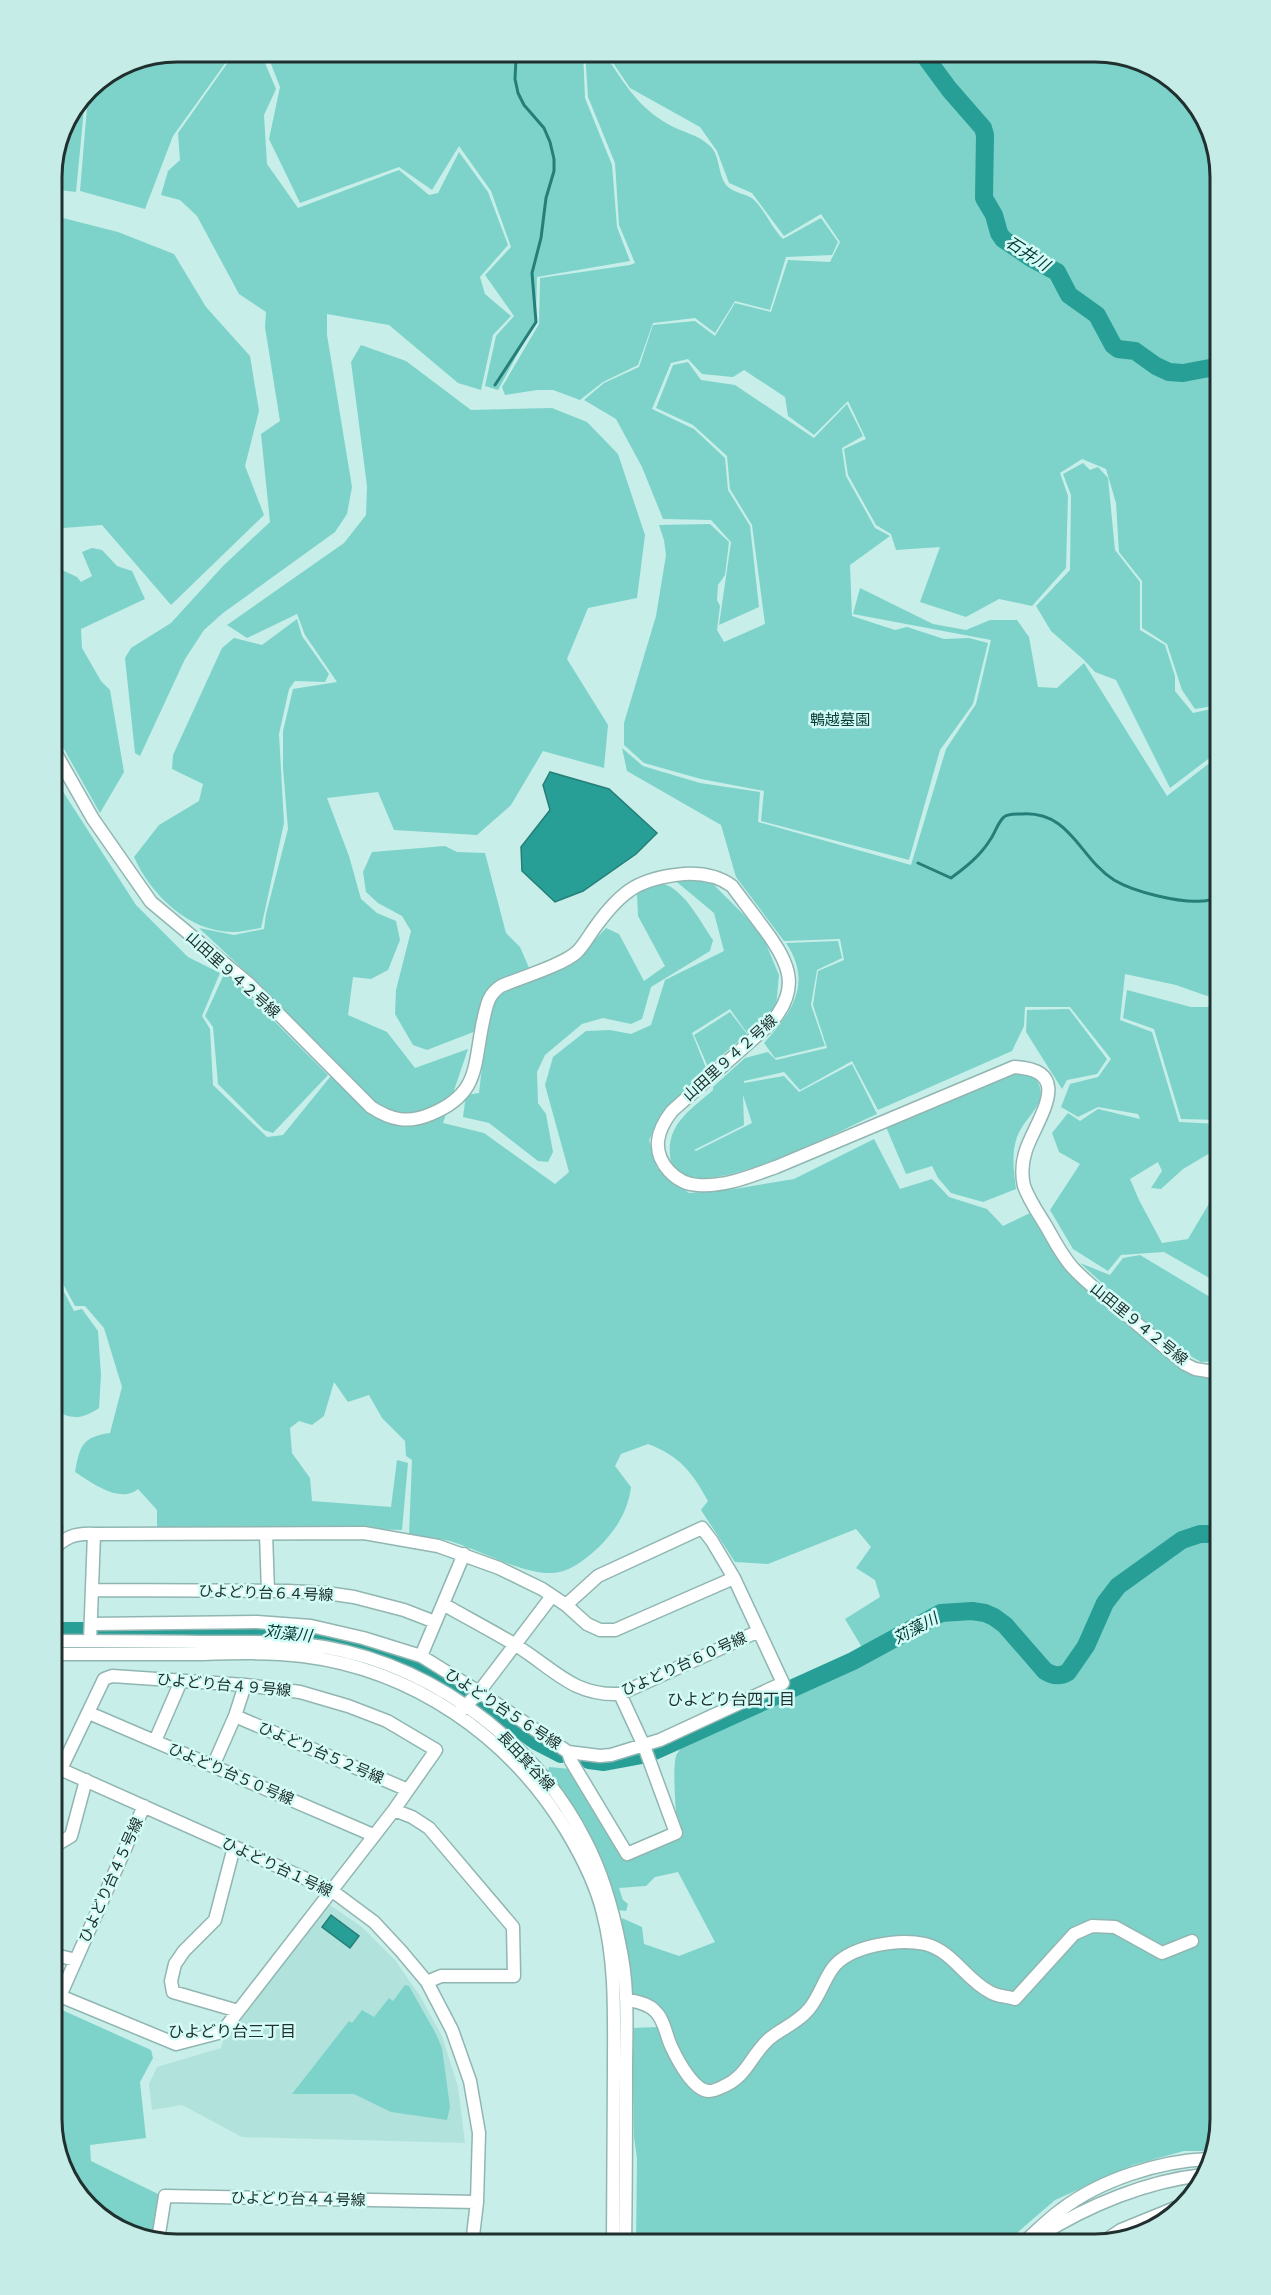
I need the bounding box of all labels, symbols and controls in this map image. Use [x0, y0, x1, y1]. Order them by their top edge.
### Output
water label: 石井川 [1002, 232, 1055, 276]
park label: 鵯越墓園 [810, 710, 870, 729]
street label: 山田里９４２号線 [182, 927, 284, 1022]
street label: 山田里９４２号線 [679, 1010, 781, 1105]
street label: 山田里９４２号線 [1087, 1278, 1192, 1369]
street label: ひよどり台６４号線 [198, 1581, 334, 1604]
water label: 苅藻川 [890, 1608, 943, 1648]
water label: 苅藻川 [263, 1622, 315, 1646]
street label: ひよどり台６０号線 [618, 1627, 749, 1700]
street label: ひよどり台５６号線 [441, 1664, 565, 1753]
street label: ひよどり台４９号線 [156, 1669, 292, 1700]
district label: ひよどり台四丁目 [667, 1690, 795, 1709]
street label: ひよどり台５２号線 [255, 1717, 387, 1788]
street label: 長田箕谷線 [494, 1727, 559, 1795]
street label: ひよどり台５０号線 [165, 1738, 297, 1809]
street label: ひよどり台４５号線 [74, 1814, 147, 1945]
street label: ひよどり台１号線 [219, 1833, 336, 1901]
district label: ひよどり台三丁目 [168, 2022, 296, 2041]
street label: ひよどり台４４号線 [230, 2188, 366, 2209]

